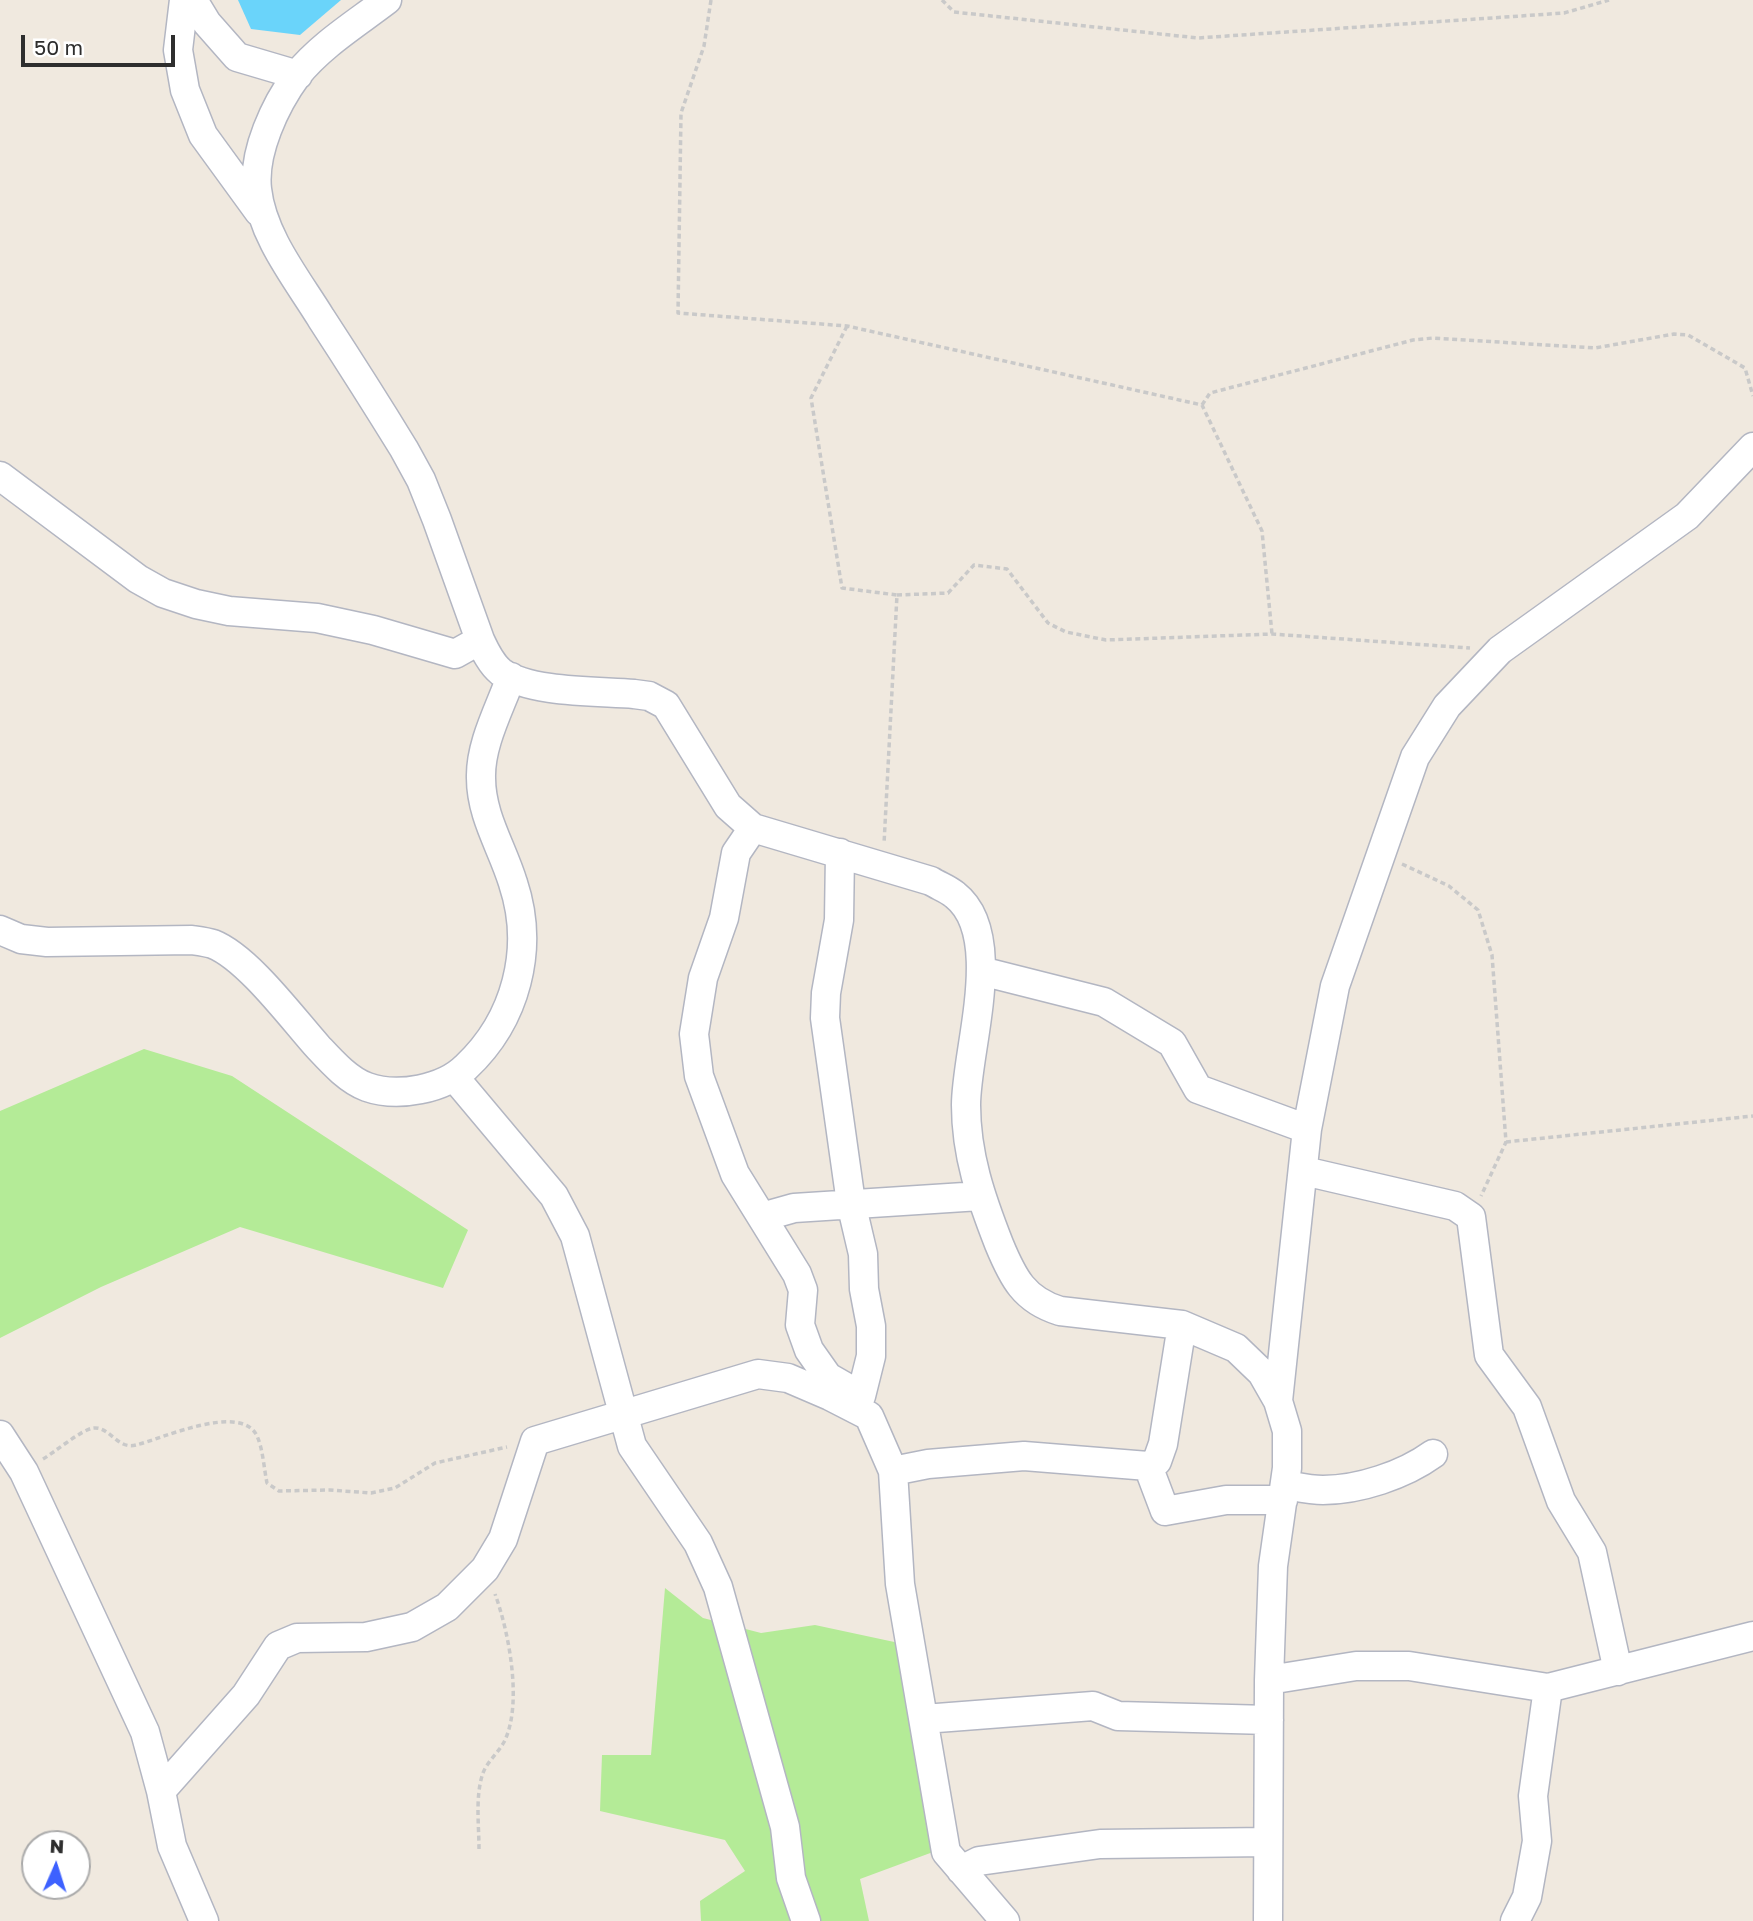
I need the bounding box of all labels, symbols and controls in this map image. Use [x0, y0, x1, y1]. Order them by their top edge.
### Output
scale bar [24, 21, 178, 65]
text: 50 m [34, 34, 83, 60]
north arrow [21, 1830, 91, 1900]
text: N [49, 1834, 65, 1857]

